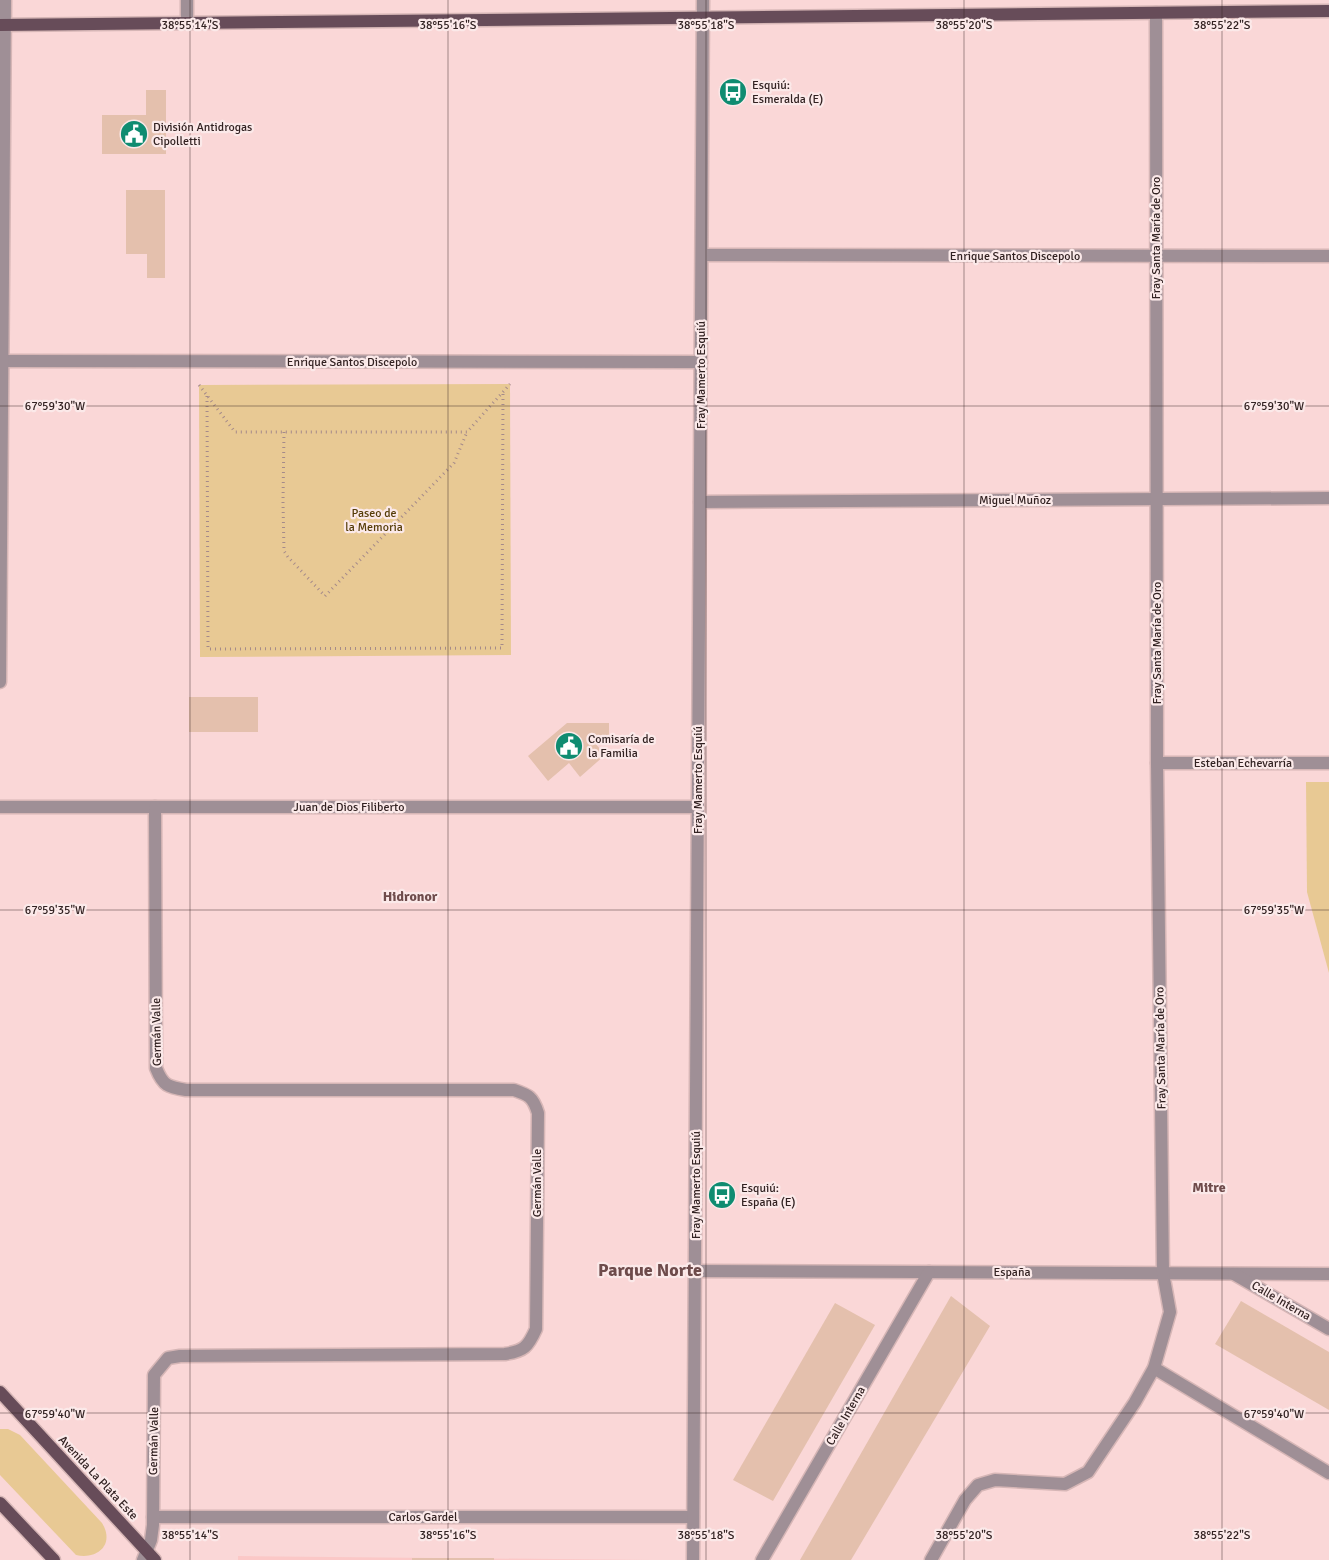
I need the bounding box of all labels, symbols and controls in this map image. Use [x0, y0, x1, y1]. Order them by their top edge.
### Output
text: 38°55'14"S [161, 18, 219, 33]
text: 38°55'16"S [419, 18, 477, 33]
text: 38°55'18"S [677, 18, 735, 33]
text: 38°55'20"S [935, 18, 993, 33]
text: 38°55'22"S [1193, 18, 1251, 33]
bus stop icon: Esquiú: Esmeralda (E) [718, 77, 748, 107]
place label: Esquiú: Esmeralda (E) [752, 78, 823, 107]
public building icon: División Antidrogas Cipolletti [119, 119, 149, 149]
place label: División Antidrogas Cipolletti [153, 120, 252, 149]
street label: Fray Santa María de Oro [1149, 177, 1164, 299]
street label: Enrique Santos Discepolo [950, 249, 1080, 264]
street label: Fray Mamerto Esquiú [694, 321, 709, 429]
street label: Enrique Santos Discepolo [287, 355, 417, 370]
text: 67°59'30"W [25, 399, 85, 414]
text: 67°59'30"W [1244, 399, 1304, 414]
street label: Miguel Muñoz [979, 493, 1051, 508]
park label: Paseo de la Memoria [345, 506, 403, 535]
street label: Fray Santa María de Oro [1150, 582, 1165, 704]
street label: Fray Mamerto Esquiú [691, 726, 706, 834]
public building icon: Comisaría de la Familia [554, 731, 584, 761]
place label: Comisaría de la Familia [588, 732, 655, 761]
street label: Esteban Echevarría [1194, 756, 1292, 771]
street label: Juan de Dios Filiberto [294, 800, 404, 815]
district label: Hidronor [383, 888, 438, 905]
text: 67°59'35"W [25, 903, 85, 918]
text: 67°59'35"W [1244, 903, 1304, 918]
street label: Fray Santa María de Oro [1152, 987, 1170, 1109]
street label: Germán Valle [149, 998, 165, 1066]
street label: Fray Mamerto Esquiú [689, 1131, 704, 1239]
street label: Germán Valle [530, 1149, 545, 1217]
district label: Mitre [1192, 1179, 1226, 1196]
bus stop icon: Esquiú: España (E) [707, 1180, 737, 1210]
place label: Esquiú: España (E) [741, 1181, 796, 1210]
district label: Parque Norte [598, 1259, 702, 1281]
street label: España [993, 1265, 1031, 1280]
street label: Calle Interna [1249, 1278, 1313, 1324]
street label: Calle Interna [823, 1384, 869, 1448]
text: 67°59'40"W [25, 1407, 85, 1422]
street label: Germán Valle [146, 1407, 162, 1475]
text: 67°59'40"W [1244, 1407, 1304, 1422]
street label: Avenida La Plata Este [55, 1433, 141, 1523]
street label: Carlos Gardel [388, 1510, 458, 1525]
text: 38°55'14"S [161, 1528, 219, 1543]
text: 38°55'16"S [419, 1528, 477, 1543]
text: 38°55'18"S [677, 1528, 735, 1543]
text: 38°55'20"S [935, 1528, 993, 1543]
text: 38°55'22"S [1193, 1528, 1251, 1543]

